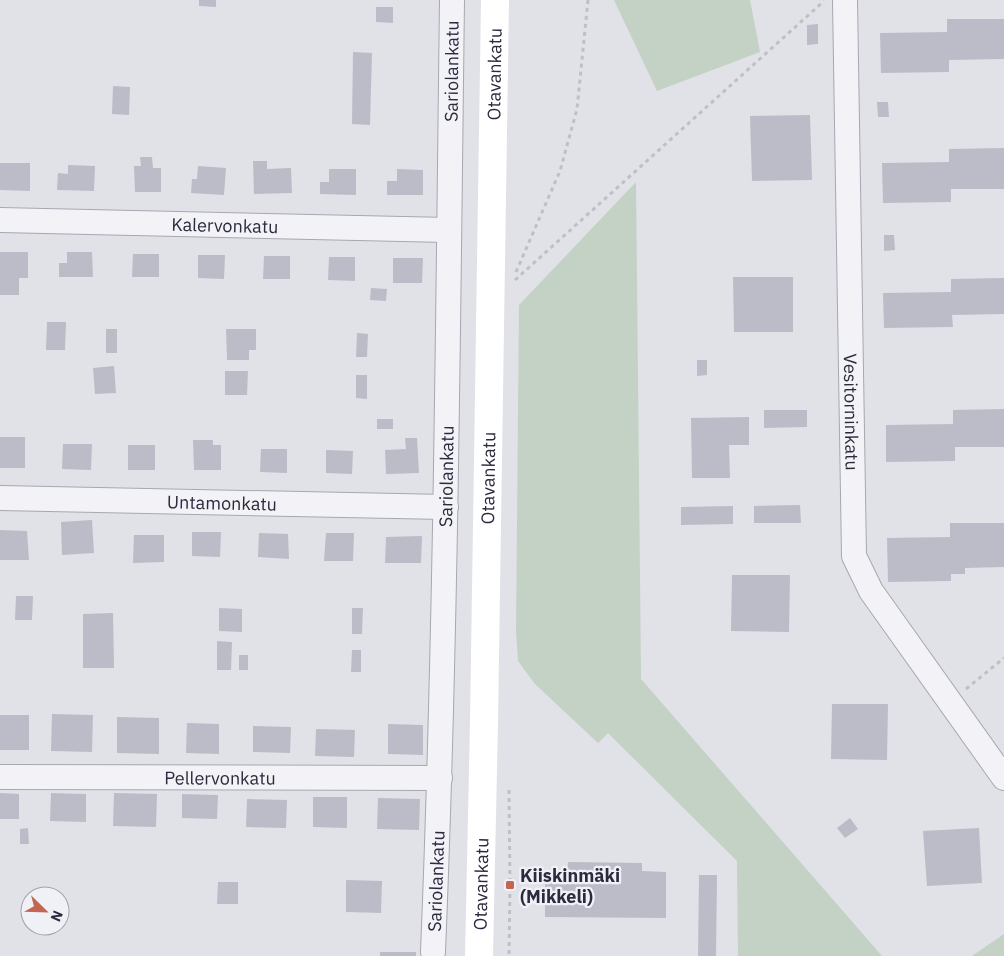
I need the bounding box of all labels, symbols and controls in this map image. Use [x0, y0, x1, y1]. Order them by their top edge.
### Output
street label: Sariolankatu [439, 20, 463, 122]
street label: Otavankatu [482, 28, 506, 121]
street label: Kalervonkatu [171, 212, 279, 238]
street label: Vesitorninkatu [839, 353, 864, 471]
street label: Sariolankatu [433, 425, 458, 527]
street label: Otavankatu [476, 432, 500, 525]
street label: Untamonkatu [167, 490, 277, 515]
street label: Pellervonkatu [164, 766, 276, 789]
street label: Sariolankatu [422, 830, 449, 932]
street label: Otavankatu [468, 837, 493, 931]
place label: Kiiskinmäki (Mikkeli) [520, 864, 620, 908]
marker: Kiiskinmäki (Mikkeli) [504, 879, 516, 891]
north arrow [20, 886, 70, 936]
text: N [47, 908, 67, 924]

